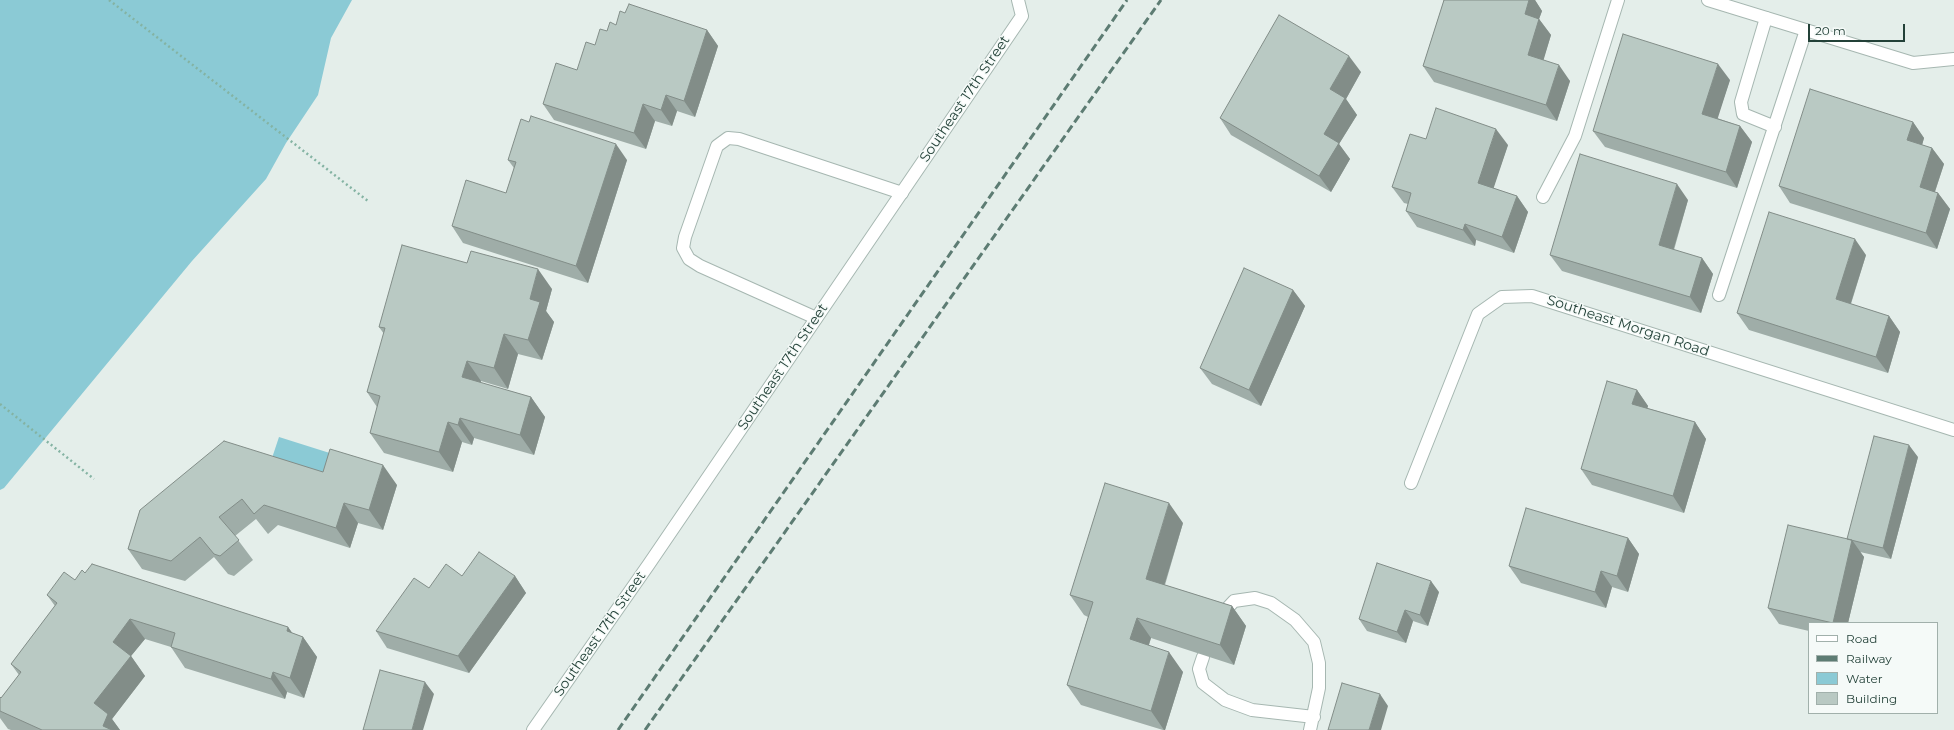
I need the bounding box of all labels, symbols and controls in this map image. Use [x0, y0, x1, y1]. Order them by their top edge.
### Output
scale bar [1810, 16, 1907, 42]
text: 20 m [1815, 23, 1846, 38]
street label: Southeast 17th Street [916, 33, 1014, 165]
street label: Southeast Morgan Road [1545, 292, 1711, 360]
street label: Southeast 17th Street [734, 301, 832, 433]
street label: Southeast 17th Street [550, 568, 650, 700]
legend [1808, 622, 1938, 714]
text: Road [1846, 631, 1877, 646]
text: Railway [1846, 651, 1892, 666]
text: Water [1846, 671, 1882, 686]
text: Building [1846, 691, 1897, 706]

